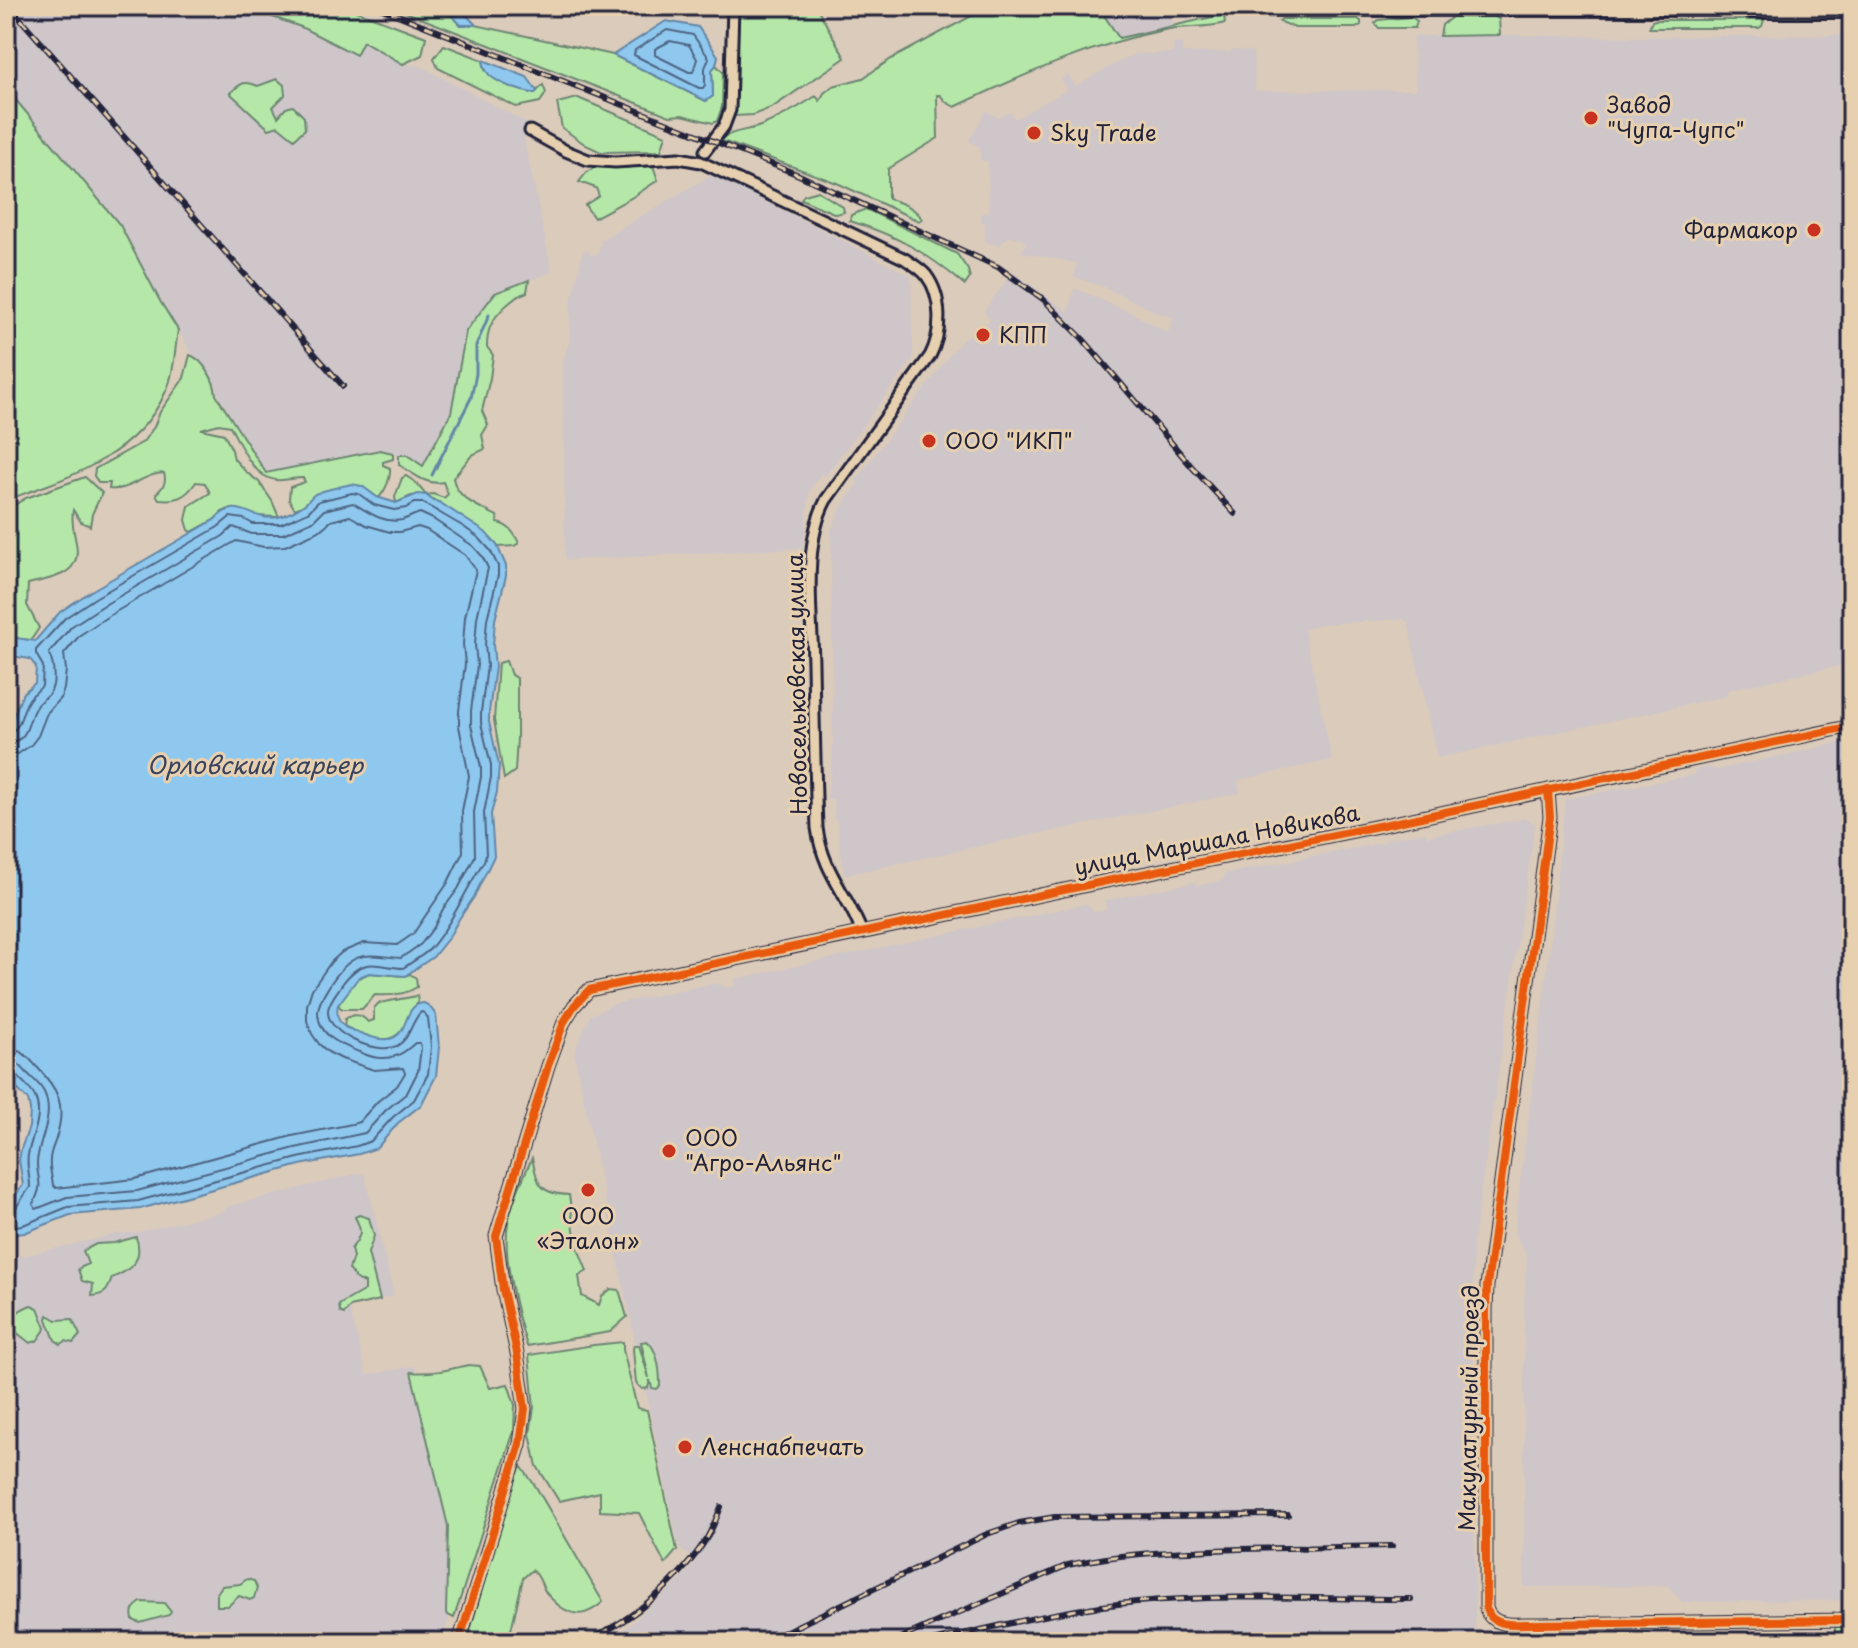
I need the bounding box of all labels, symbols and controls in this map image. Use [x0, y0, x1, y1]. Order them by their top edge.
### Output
place label: Завод "Чупа-Чупс" [1607, 87, 1744, 145]
marker: Завод "Чупа-Чупс" [1582, 109, 1600, 127]
place label: Sky Trade [1050, 115, 1157, 148]
marker: Sky Trade [1025, 124, 1043, 142]
place label: Фармакор [1684, 212, 1798, 245]
marker: Фармакор [1805, 221, 1823, 239]
place label: КПП [999, 317, 1048, 350]
marker: КПП [974, 326, 992, 344]
place label: ООО "ИКП" [945, 423, 1072, 456]
marker: ООО "ИКП" [920, 432, 938, 450]
street label: Новосельковская улица [777, 553, 814, 815]
water label: Орловский карьер [147, 746, 364, 782]
street label: улица Маршала Новикова [1071, 795, 1362, 882]
place label: ООО "Агро-Альянс" [685, 1120, 842, 1178]
marker: ООО "Агро-Альянс" [660, 1142, 678, 1160]
marker: ООО «Эталон» [579, 1181, 597, 1199]
place label: ООО «Эталон» [537, 1198, 639, 1256]
street label: Макулатурный проезд [1449, 1284, 1486, 1531]
place label: Ленснабпечать [701, 1429, 864, 1462]
marker: Ленснабпечать [676, 1438, 694, 1456]

